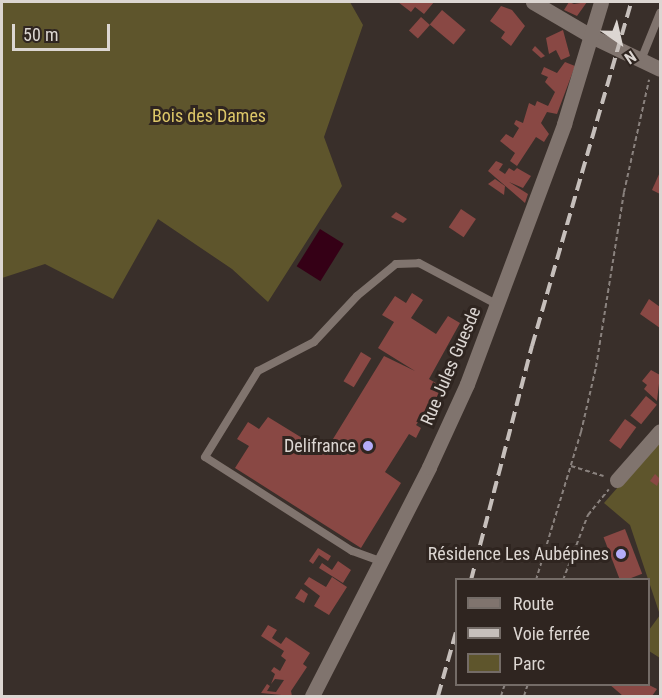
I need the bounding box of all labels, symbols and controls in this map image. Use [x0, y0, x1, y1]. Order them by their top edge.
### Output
scale bar [15, 12, 112, 50]
north arrow [590, 12, 650, 72]
text: 50 m [23, 24, 58, 45]
text: N [621, 47, 640, 68]
park label: Bois des Dames [152, 105, 266, 127]
street label: Rue Jules Guesde [416, 304, 486, 428]
place label: Delifrance [284, 435, 356, 457]
marker: Delifrance [361, 439, 375, 453]
place label: Résidence Les Aubépines [428, 543, 609, 565]
marker: Résidence Les Aubépines [614, 547, 628, 561]
legend [455, 578, 650, 686]
text: Route [513, 593, 554, 614]
text: Voie ferrée [513, 623, 590, 644]
text: Parc [513, 653, 545, 674]

